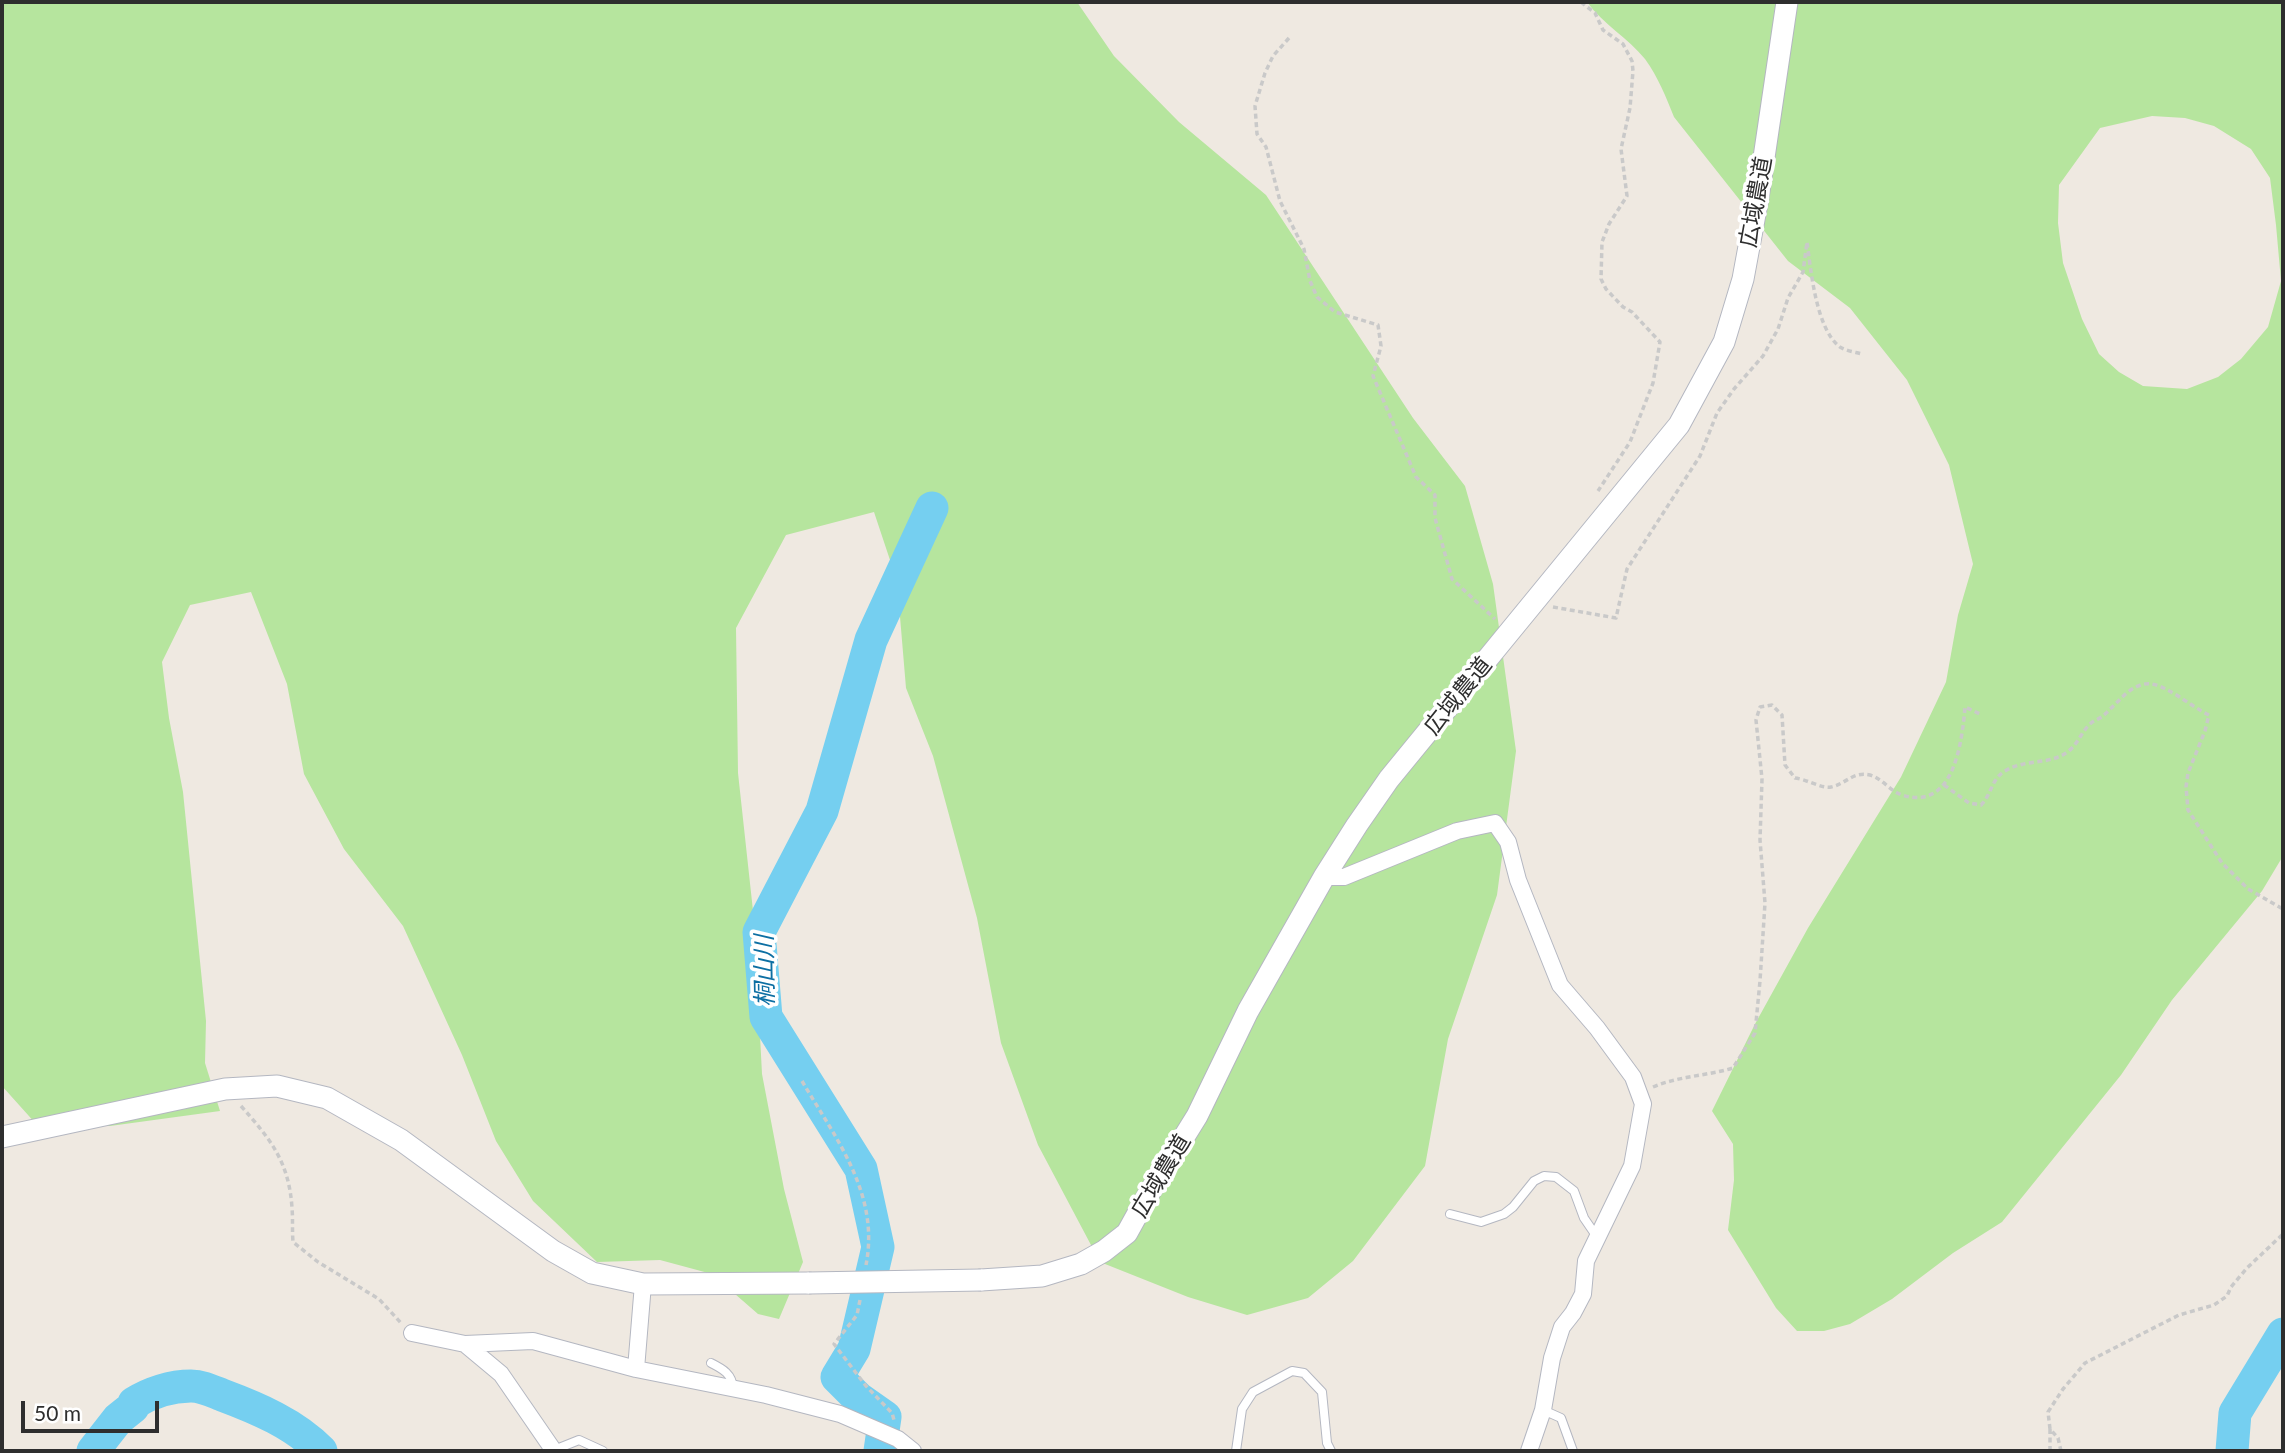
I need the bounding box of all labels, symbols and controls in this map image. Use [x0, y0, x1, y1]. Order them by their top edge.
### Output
street label: 広域農道 [1734, 154, 1778, 250]
street label: 広域農道 [1418, 652, 1498, 740]
water label: 桐山川 [750, 935, 780, 1007]
street label: 広域農道 [1125, 1129, 1197, 1223]
scale bar [24, 1386, 163, 1430]
text: 50 m [34, 1400, 81, 1425]

